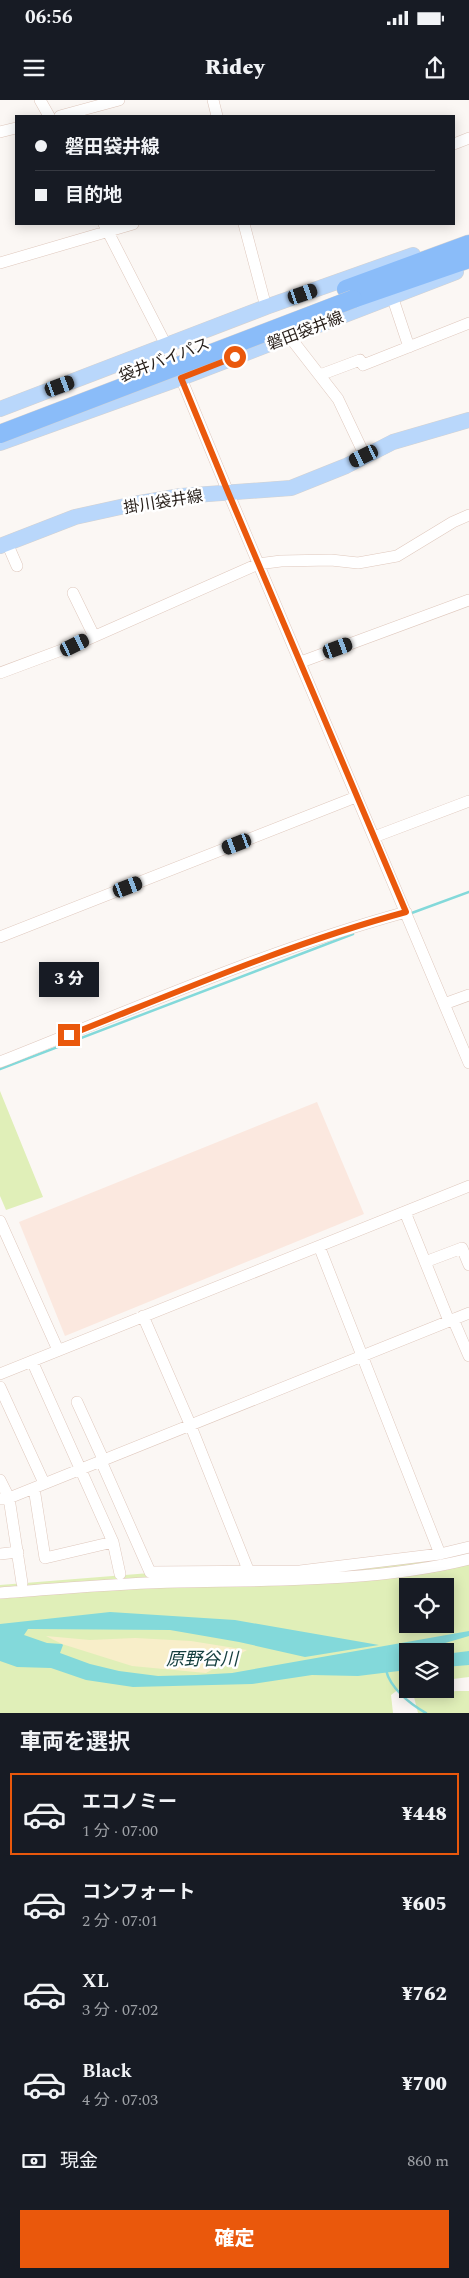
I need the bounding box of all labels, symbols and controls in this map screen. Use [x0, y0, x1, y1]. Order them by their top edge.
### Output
text: 06:56 [25, 3, 73, 32]
text: Ridey [205, 51, 264, 84]
icon: menu [20, 54, 48, 82]
icon: share [421, 54, 449, 82]
text: 磐田袋井線 [65, 133, 160, 162]
text: 目的地 [65, 181, 122, 210]
car [286, 282, 319, 306]
street label: 磐田袋井線 [264, 305, 347, 356]
street label: 袋井バイパス [115, 332, 213, 388]
route start [224, 346, 246, 368]
car [43, 374, 76, 398]
car [347, 443, 380, 469]
street label: 掛川袋井線 [122, 484, 205, 520]
car [58, 632, 91, 658]
car [321, 636, 354, 660]
car [220, 832, 253, 856]
car [111, 875, 144, 899]
callout: 3 分 [39, 962, 99, 998]
text: 3 分 [54, 967, 84, 991]
route end [58, 1024, 80, 1046]
map controls [399, 1578, 454, 1698]
button: locate [399, 1578, 454, 1633]
button: layers [399, 1643, 454, 1698]
water label: 原野谷川 [166, 1646, 240, 1673]
text: 車両を選択 [20, 1726, 130, 1759]
text: エコノミー [82, 1788, 177, 1817]
icon: car [22, 1792, 67, 1837]
text: ¥448 [401, 1800, 447, 1829]
text: 1 分 · 07:00 [82, 1819, 158, 1843]
text: コンフォート [82, 1878, 195, 1907]
icon: car [22, 1882, 67, 1927]
text: ¥605 [401, 1890, 447, 1919]
text: 2 分 · 07:01 [82, 1909, 158, 1933]
text: XL [82, 1967, 109, 1996]
icon: car [22, 1972, 67, 2017]
text: ¥762 [401, 1980, 447, 2009]
text: 3 分 · 07:02 [82, 1998, 158, 2022]
text: Black [82, 2057, 132, 2086]
icon: car [22, 2062, 67, 2107]
text: ¥700 [401, 2070, 447, 2099]
text: 4 分 · 07:03 [82, 2088, 158, 2112]
icon: cash [20, 2147, 48, 2175]
text: 現金 [60, 2147, 98, 2176]
text: 860 m [407, 2149, 449, 2173]
button: 確定 [20, 2210, 449, 2268]

